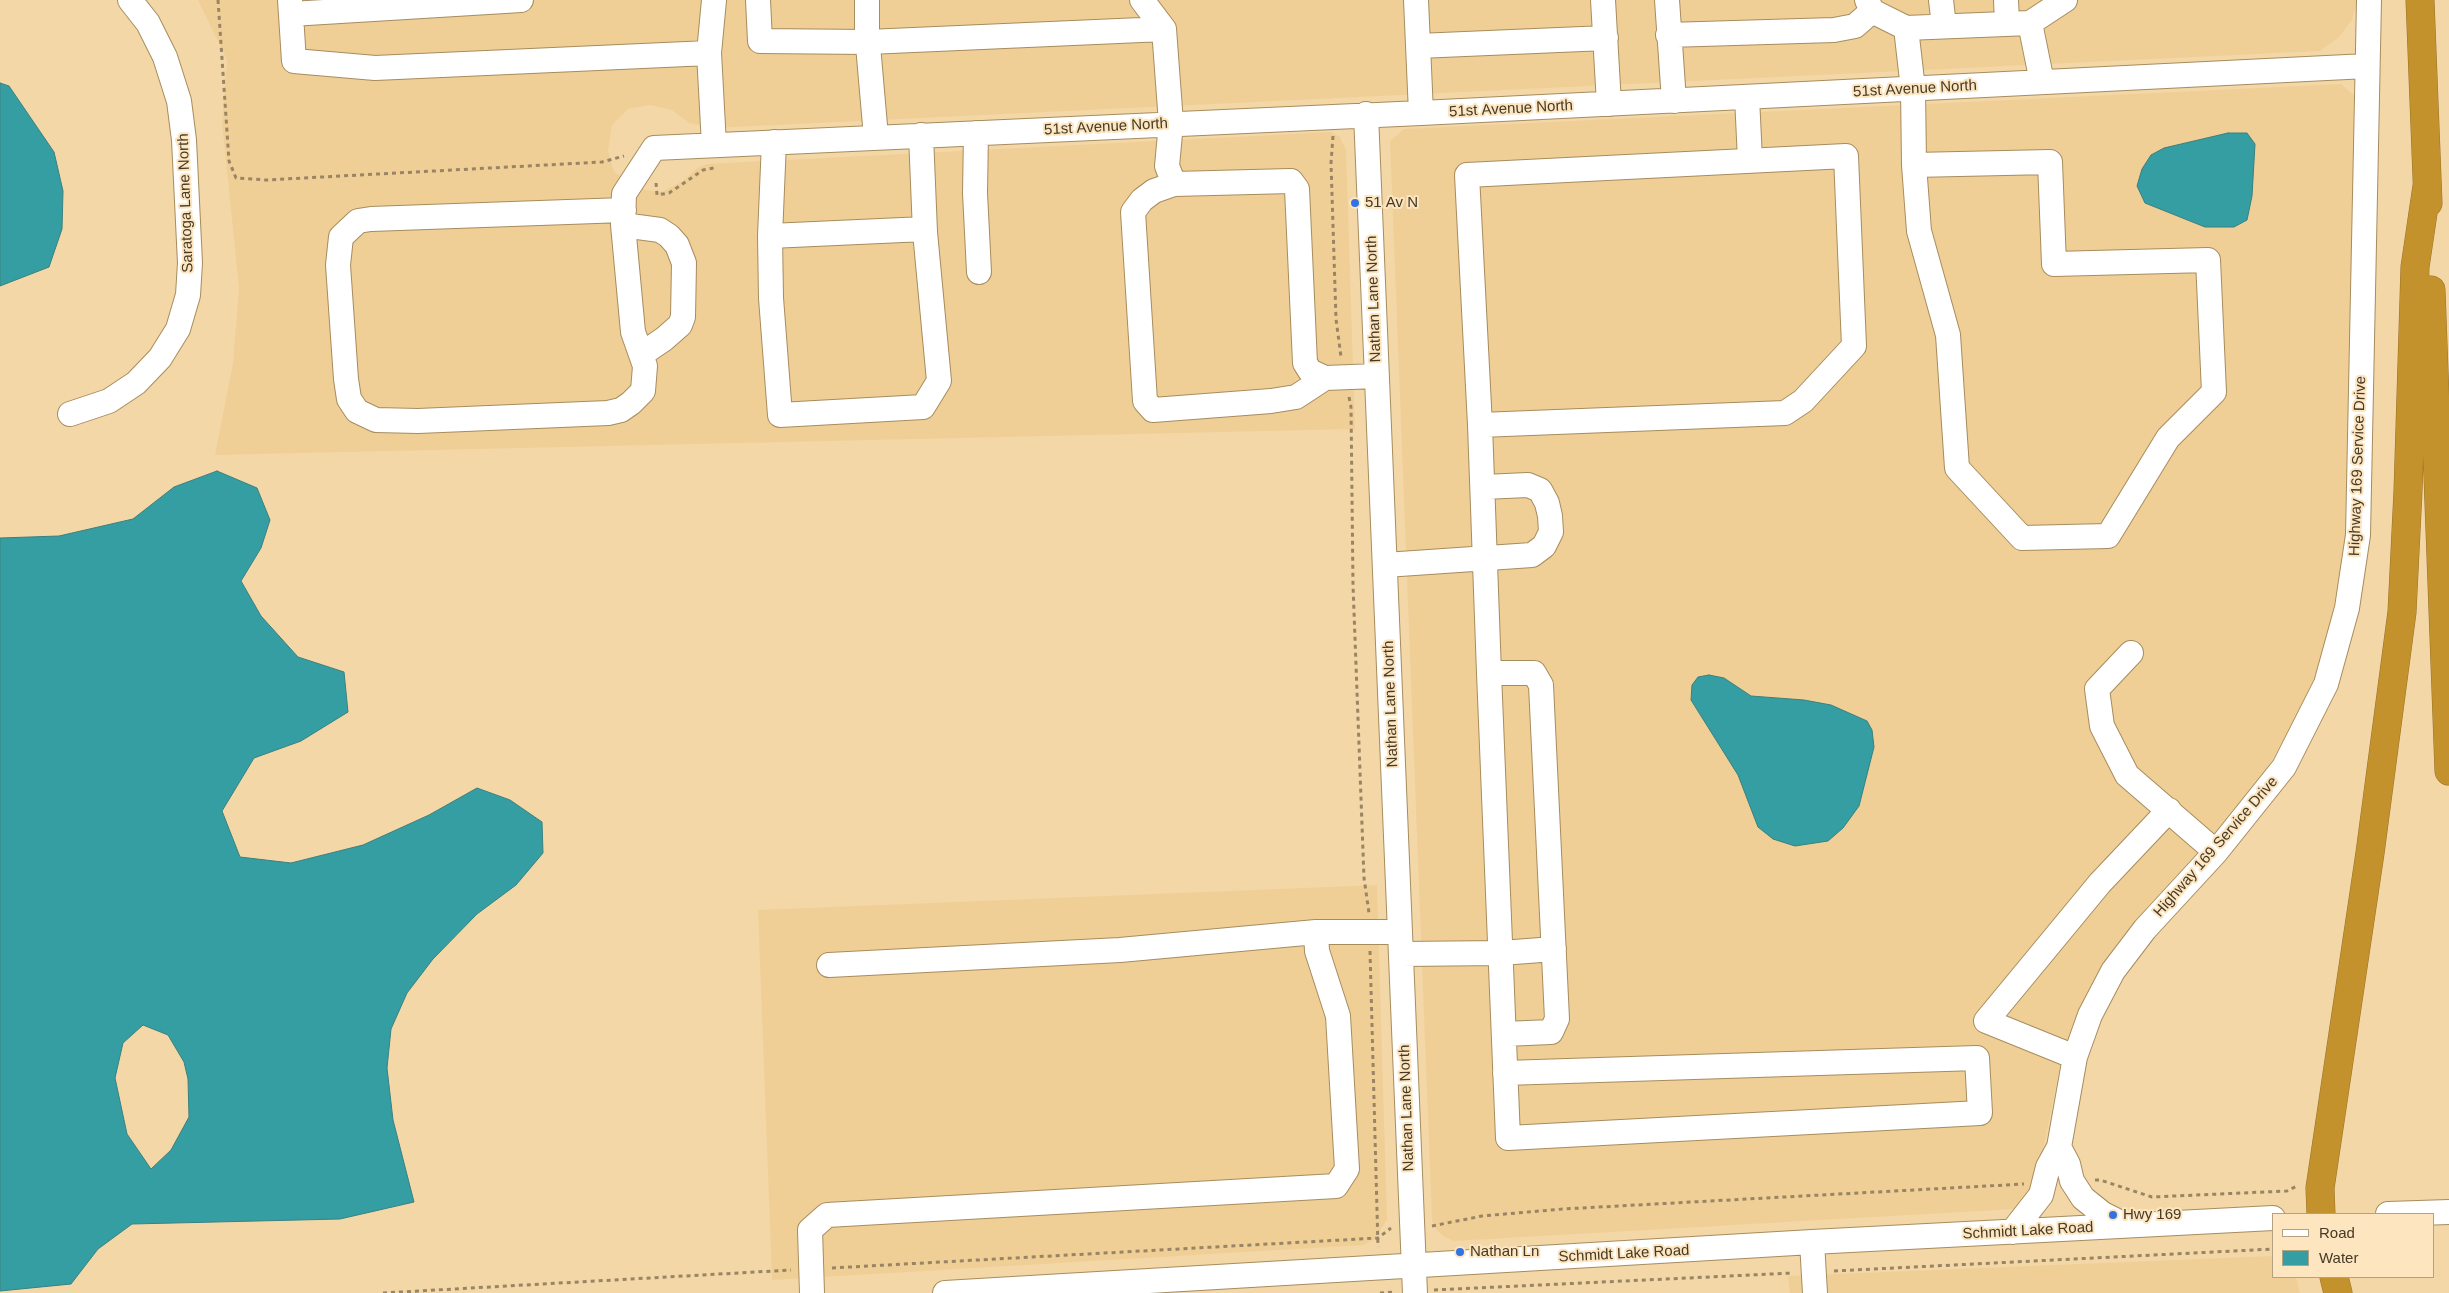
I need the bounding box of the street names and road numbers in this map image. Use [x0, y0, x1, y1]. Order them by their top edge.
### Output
street label: 51st Avenue North [1853, 77, 1977, 101]
street label: 51st Avenue North [1449, 97, 1573, 121]
street label: 51st Avenue North [1044, 115, 1168, 139]
street label: Saratoga Lane North [175, 133, 197, 273]
street label: Nathan Lane North [1363, 235, 1385, 363]
street label: Highway 169 Service Drive [2346, 376, 2370, 556]
street label: Nathan Lane North [1380, 640, 1402, 768]
street label: Highway 169 Service Drive [2150, 773, 2282, 921]
street label: Nathan Lane North [1396, 1044, 1418, 1172]
street label: Schmidt Lake Road [1962, 1219, 2094, 1243]
street label: Schmidt Lake Road [1558, 1242, 1690, 1266]

